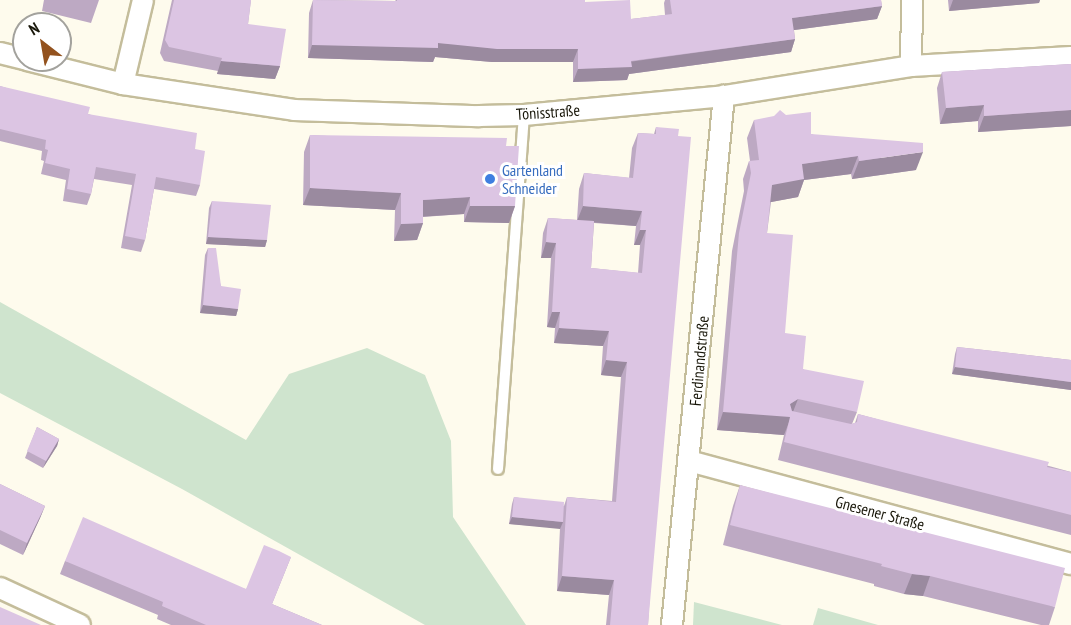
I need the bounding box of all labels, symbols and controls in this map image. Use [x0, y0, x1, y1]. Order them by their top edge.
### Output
north arrow [12, 12, 72, 72]
text: N [25, 17, 43, 39]
street label: Tönisstraße [516, 100, 580, 124]
place label: Gartenland Schneider [502, 160, 563, 198]
marker: Gartenland Schneider [483, 172, 497, 186]
street label: Ferdinandstraße [685, 315, 713, 407]
street label: Gnesener Straße [833, 492, 927, 534]

